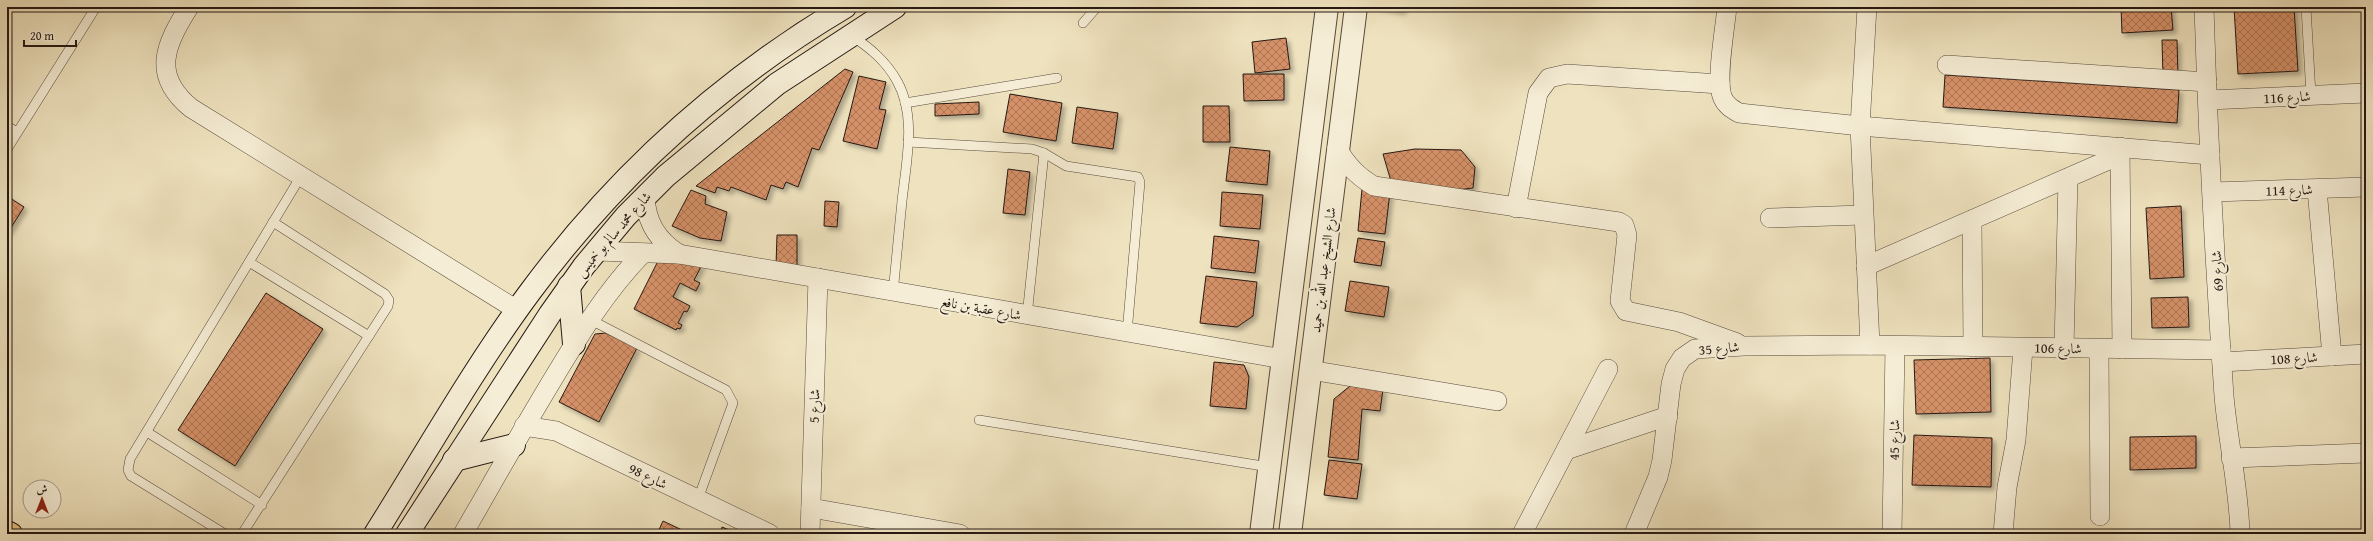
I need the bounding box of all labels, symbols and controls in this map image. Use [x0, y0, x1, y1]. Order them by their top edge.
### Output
scale bar [24, 22, 76, 48]
text: 20 m [30, 27, 54, 44]
street label: شارع 116 [2263, 86, 2311, 110]
street label: شارع 114 [2265, 179, 2313, 203]
street label: شارع محمد سالم بو خميس [570, 187, 658, 283]
street label: شارع الشيخ عبد الله بن حميد [1304, 206, 1344, 334]
street label: شارع 69 [2206, 250, 2230, 292]
street label: شارع عقبة بن نافع [938, 291, 1023, 329]
street label: شارع 35 [1698, 336, 1740, 362]
street label: شارع 106 [2034, 338, 2082, 360]
street label: شارع 108 [2270, 347, 2318, 371]
street label: شارع 5 [803, 389, 827, 423]
street label: شارع 45 [1884, 419, 1906, 461]
street label: شارع 98 [624, 458, 671, 496]
north arrow [22, 479, 62, 519]
text: ش [37, 481, 48, 497]

